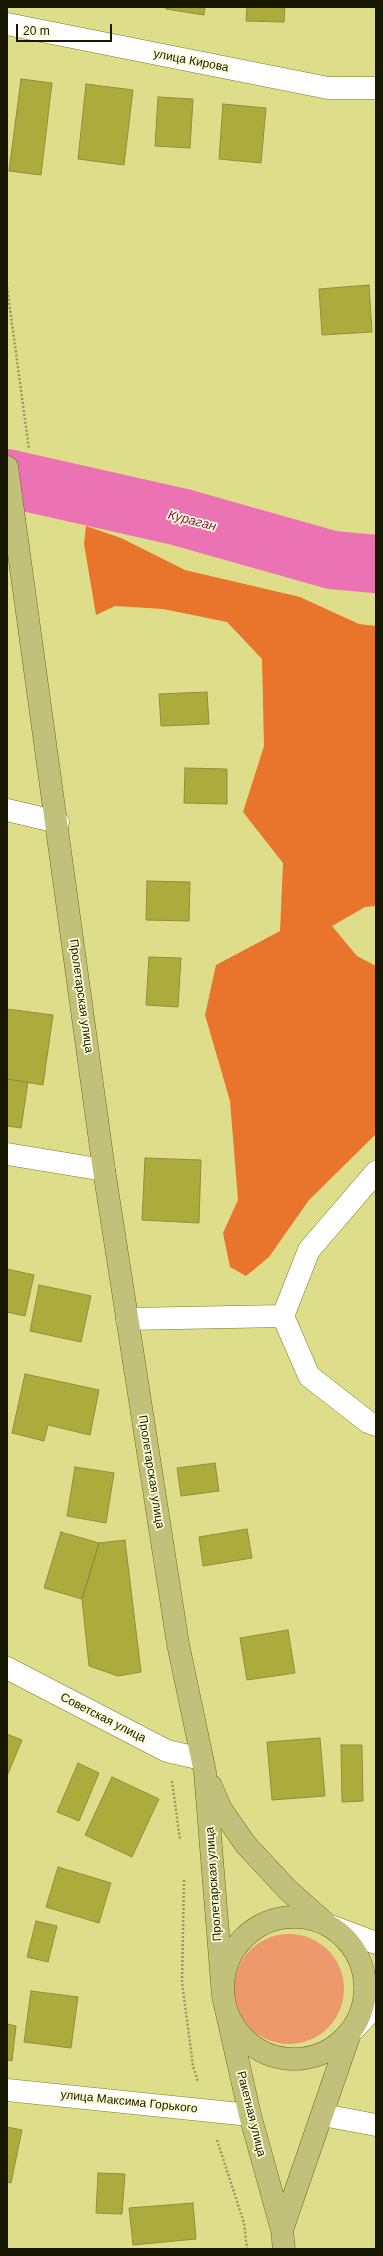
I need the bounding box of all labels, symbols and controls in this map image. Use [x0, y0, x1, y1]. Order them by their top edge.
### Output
scale bar [18, 16, 114, 42]
text: 20 m [23, 24, 50, 38]
street label: улица Кирова [152, 47, 230, 75]
water label: Кураган [166, 507, 218, 535]
street label: Пролетарская улица [66, 938, 96, 1054]
street label: Пролетарская улица [135, 1414, 167, 1530]
street label: Советская улица [58, 1690, 148, 1746]
street label: Пролетарская улица [203, 1826, 225, 1942]
street label: Ракетная улица [233, 2070, 269, 2158]
street label: улица Максима Горького [60, 2088, 198, 2116]

